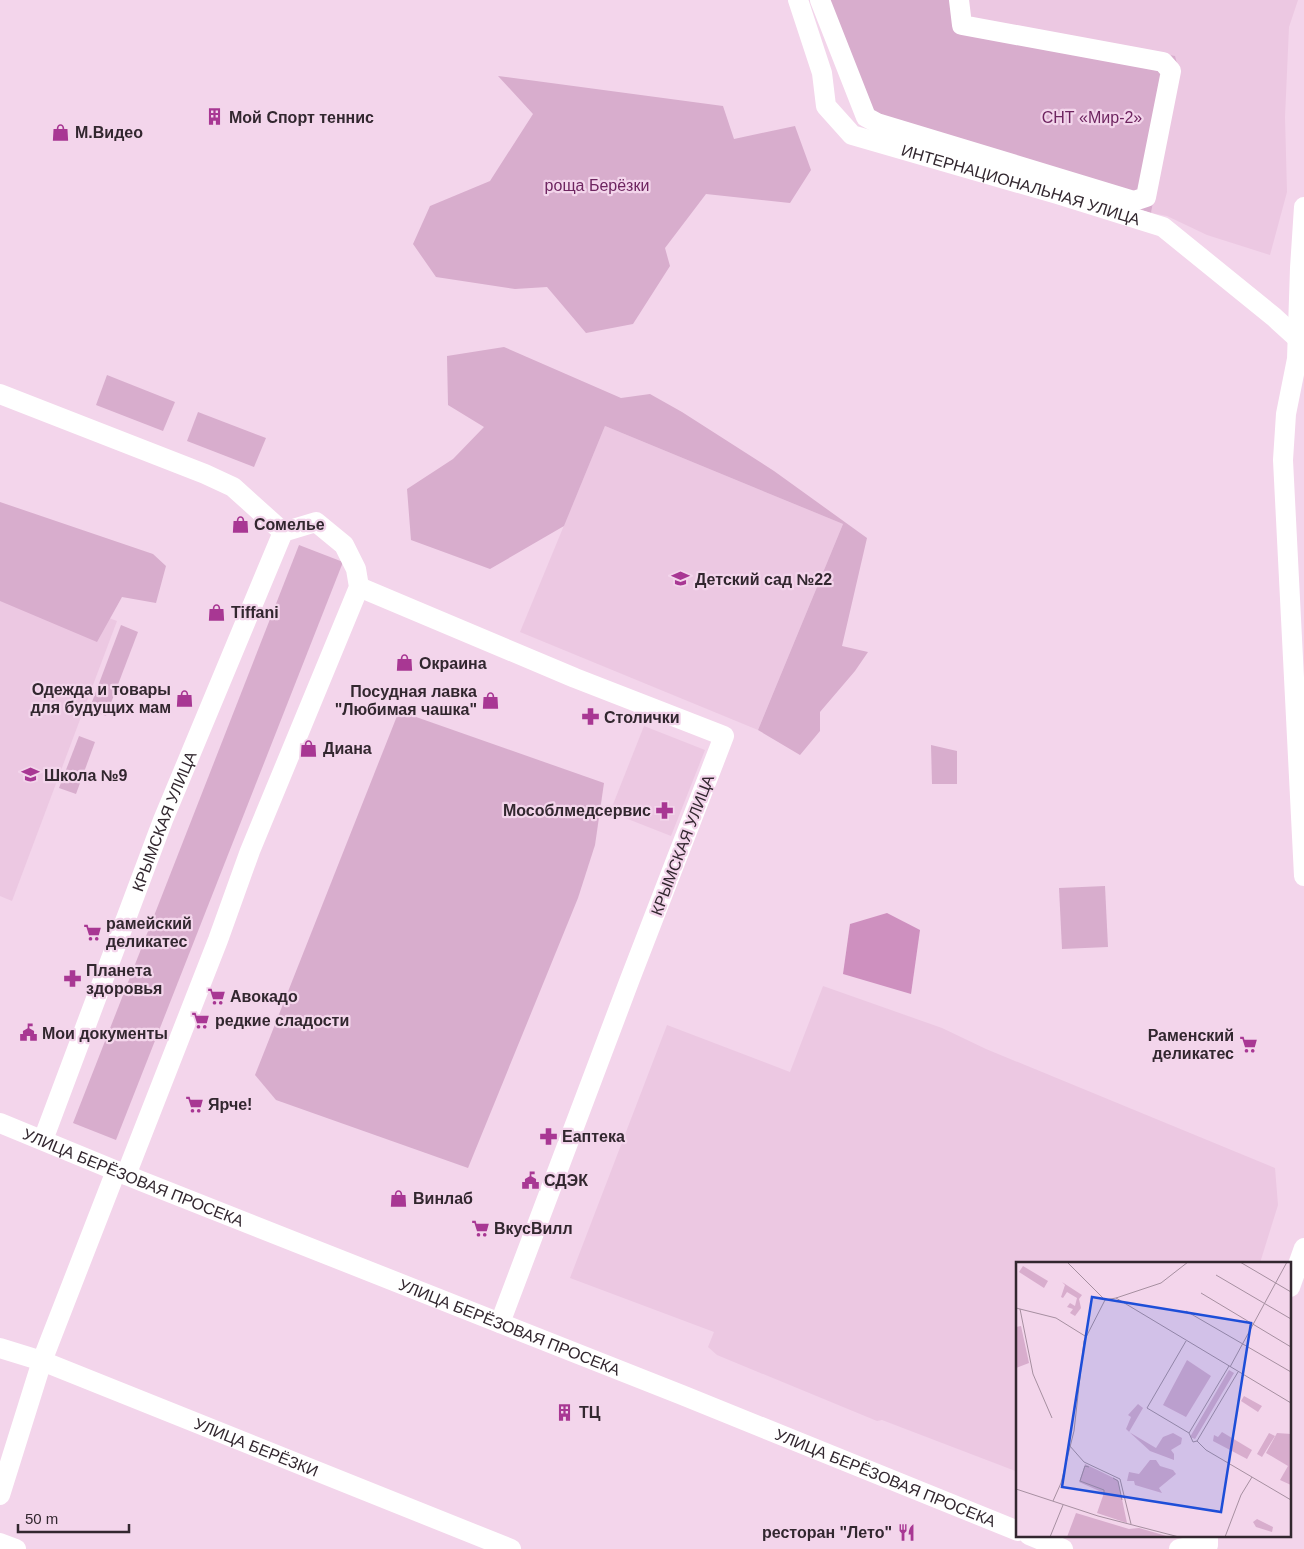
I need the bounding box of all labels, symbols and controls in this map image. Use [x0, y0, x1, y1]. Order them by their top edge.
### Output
building icon: Мой Спорт теннис [205, 107, 225, 127]
place label: Мой Спорт теннис [229, 109, 374, 126]
park label: СНТ «Мир-2» [1042, 109, 1142, 126]
shop icon: М.Видео [51, 122, 71, 142]
place label: М.Видео [75, 124, 143, 141]
street label: ИНТЕРНАЦИОНАЛЬНАЯ УЛИЦА [899, 142, 1143, 228]
park label: роща Берёзки [545, 177, 649, 194]
shop icon: Сомелье [230, 514, 250, 534]
place label: Сомелье [254, 516, 325, 533]
school or university icon: Детский сад №22 [671, 569, 691, 589]
place label: Детский сад №22 [695, 571, 832, 588]
shop icon: Tiffani [207, 602, 227, 622]
place label: Tiffani [231, 604, 279, 621]
shop icon: Окраина [395, 653, 415, 673]
place label: Окраина [419, 655, 487, 672]
place label: Одежда и товары для будущих мам [30, 681, 171, 716]
place label: Посудная лавка "Любимая чашка" [335, 683, 477, 718]
shop icon: Одежда и товары для будущих мам [175, 688, 195, 708]
shop icon: Посудная лавка "Любимая чашка" [481, 690, 501, 710]
pharmacy icon: Столички [580, 707, 600, 727]
place label: Столички [604, 709, 680, 726]
shop icon: Диана [299, 738, 319, 758]
place label: Диана [323, 740, 372, 757]
street label: КРЫМСКАЯ УЛИЦА [129, 748, 200, 894]
school or university icon: Школа №9 [20, 765, 40, 785]
place label: Школа №9 [44, 767, 128, 784]
street label: КРЫМСКАЯ УЛИЦА [648, 772, 717, 918]
pharmacy icon: Мособлмедсервис [655, 800, 675, 820]
place label: Мособлмедсервис [503, 802, 651, 819]
place label: рамейский деликатес [106, 915, 192, 950]
supermarket icon: рамейский деликатес [82, 922, 102, 942]
place label: Планета здоровья [86, 962, 162, 997]
pharmacy icon: Планета здоровья [62, 969, 82, 989]
supermarket icon: Авокадо [206, 986, 226, 1006]
place label: Авокадо [230, 988, 298, 1005]
supermarket icon: редкие сладости [191, 1010, 211, 1030]
place label: редкие сладости [215, 1012, 349, 1029]
public building icon: Мои документы [18, 1023, 38, 1043]
place label: Мои документы [42, 1025, 168, 1042]
place label: Раменский деликатес [1148, 1027, 1234, 1062]
supermarket icon: Раменский деликатес [1238, 1034, 1258, 1054]
supermarket icon: Ярче! [184, 1094, 204, 1114]
place label: Ярче! [208, 1096, 252, 1113]
street label: УЛИЦА БЕРЁЗОВАЯ ПРОСЕКА [20, 1125, 246, 1230]
pharmacy icon: Еаптека [538, 1126, 558, 1146]
place label: Еаптека [562, 1128, 625, 1145]
public building icon: СДЭК [520, 1170, 540, 1190]
place label: СДЭК [544, 1172, 588, 1189]
shop icon: Винлаб [389, 1188, 409, 1208]
place label: Винлаб [413, 1190, 473, 1207]
supermarket icon: ВкусВилл [470, 1218, 490, 1238]
place label: ВкусВилл [494, 1220, 573, 1237]
inset map [1016, 1262, 1292, 1536]
street label: УЛИЦА БЕРЁЗОВАЯ ПРОСЕКА [397, 1276, 623, 1379]
building icon: ТЦ [555, 1402, 575, 1422]
place label: ТЦ [579, 1404, 601, 1421]
street label: УЛИЦА БЕРЁЗКИ [192, 1415, 321, 1480]
street label: УЛИЦА БЕРЁЗОВАЯ ПРОСЕКА [773, 1426, 999, 1530]
scale bar [18, 1502, 129, 1534]
text: 50 m [25, 1510, 58, 1527]
restaurant icon: ресторан "Лето" [896, 1522, 916, 1542]
place label: ресторан "Лето" [762, 1524, 892, 1541]

